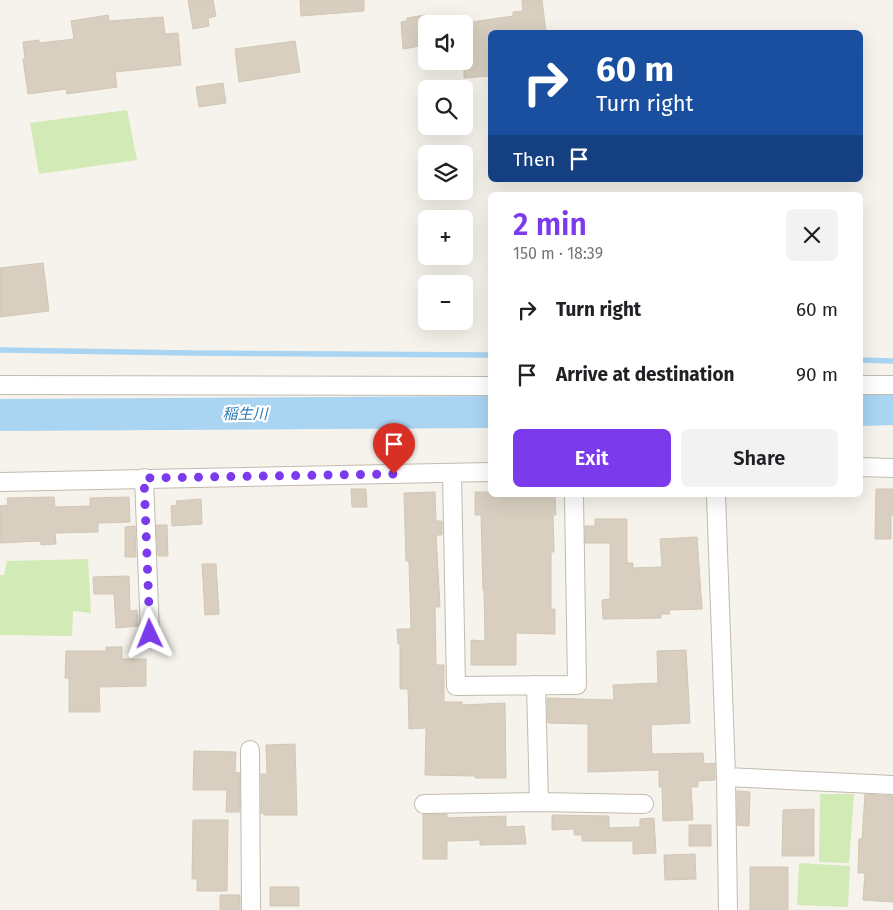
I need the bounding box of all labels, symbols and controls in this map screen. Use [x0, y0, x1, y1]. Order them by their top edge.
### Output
map controls [418, 15, 473, 330]
button: sound [418, 15, 473, 70]
text: 60 m [596, 48, 674, 90]
icon: right [513, 50, 578, 115]
button: search [418, 80, 473, 135]
text: Turn right [596, 90, 693, 117]
button: layers [418, 145, 473, 200]
icon: arrive [565, 145, 593, 173]
text: Then [513, 148, 555, 171]
text: 2 min [513, 207, 587, 243]
button: close [786, 209, 838, 261]
button: + [418, 210, 473, 265]
text: 150 m · 18:39 [513, 244, 603, 263]
button: − [418, 275, 473, 330]
icon: right [513, 296, 541, 324]
text: Turn right [556, 298, 641, 321]
text: 60 m [796, 298, 838, 321]
icon: arrive [513, 361, 541, 389]
text: Arrive at destination [556, 363, 735, 386]
text: 90 m [796, 363, 838, 386]
water label: 稲生川 [222, 405, 269, 423]
pin [373, 423, 415, 474]
button: Exit [513, 429, 671, 487]
button: Share [681, 429, 838, 487]
icon: arrive [380, 430, 408, 458]
position arrow [123, 607, 175, 659]

